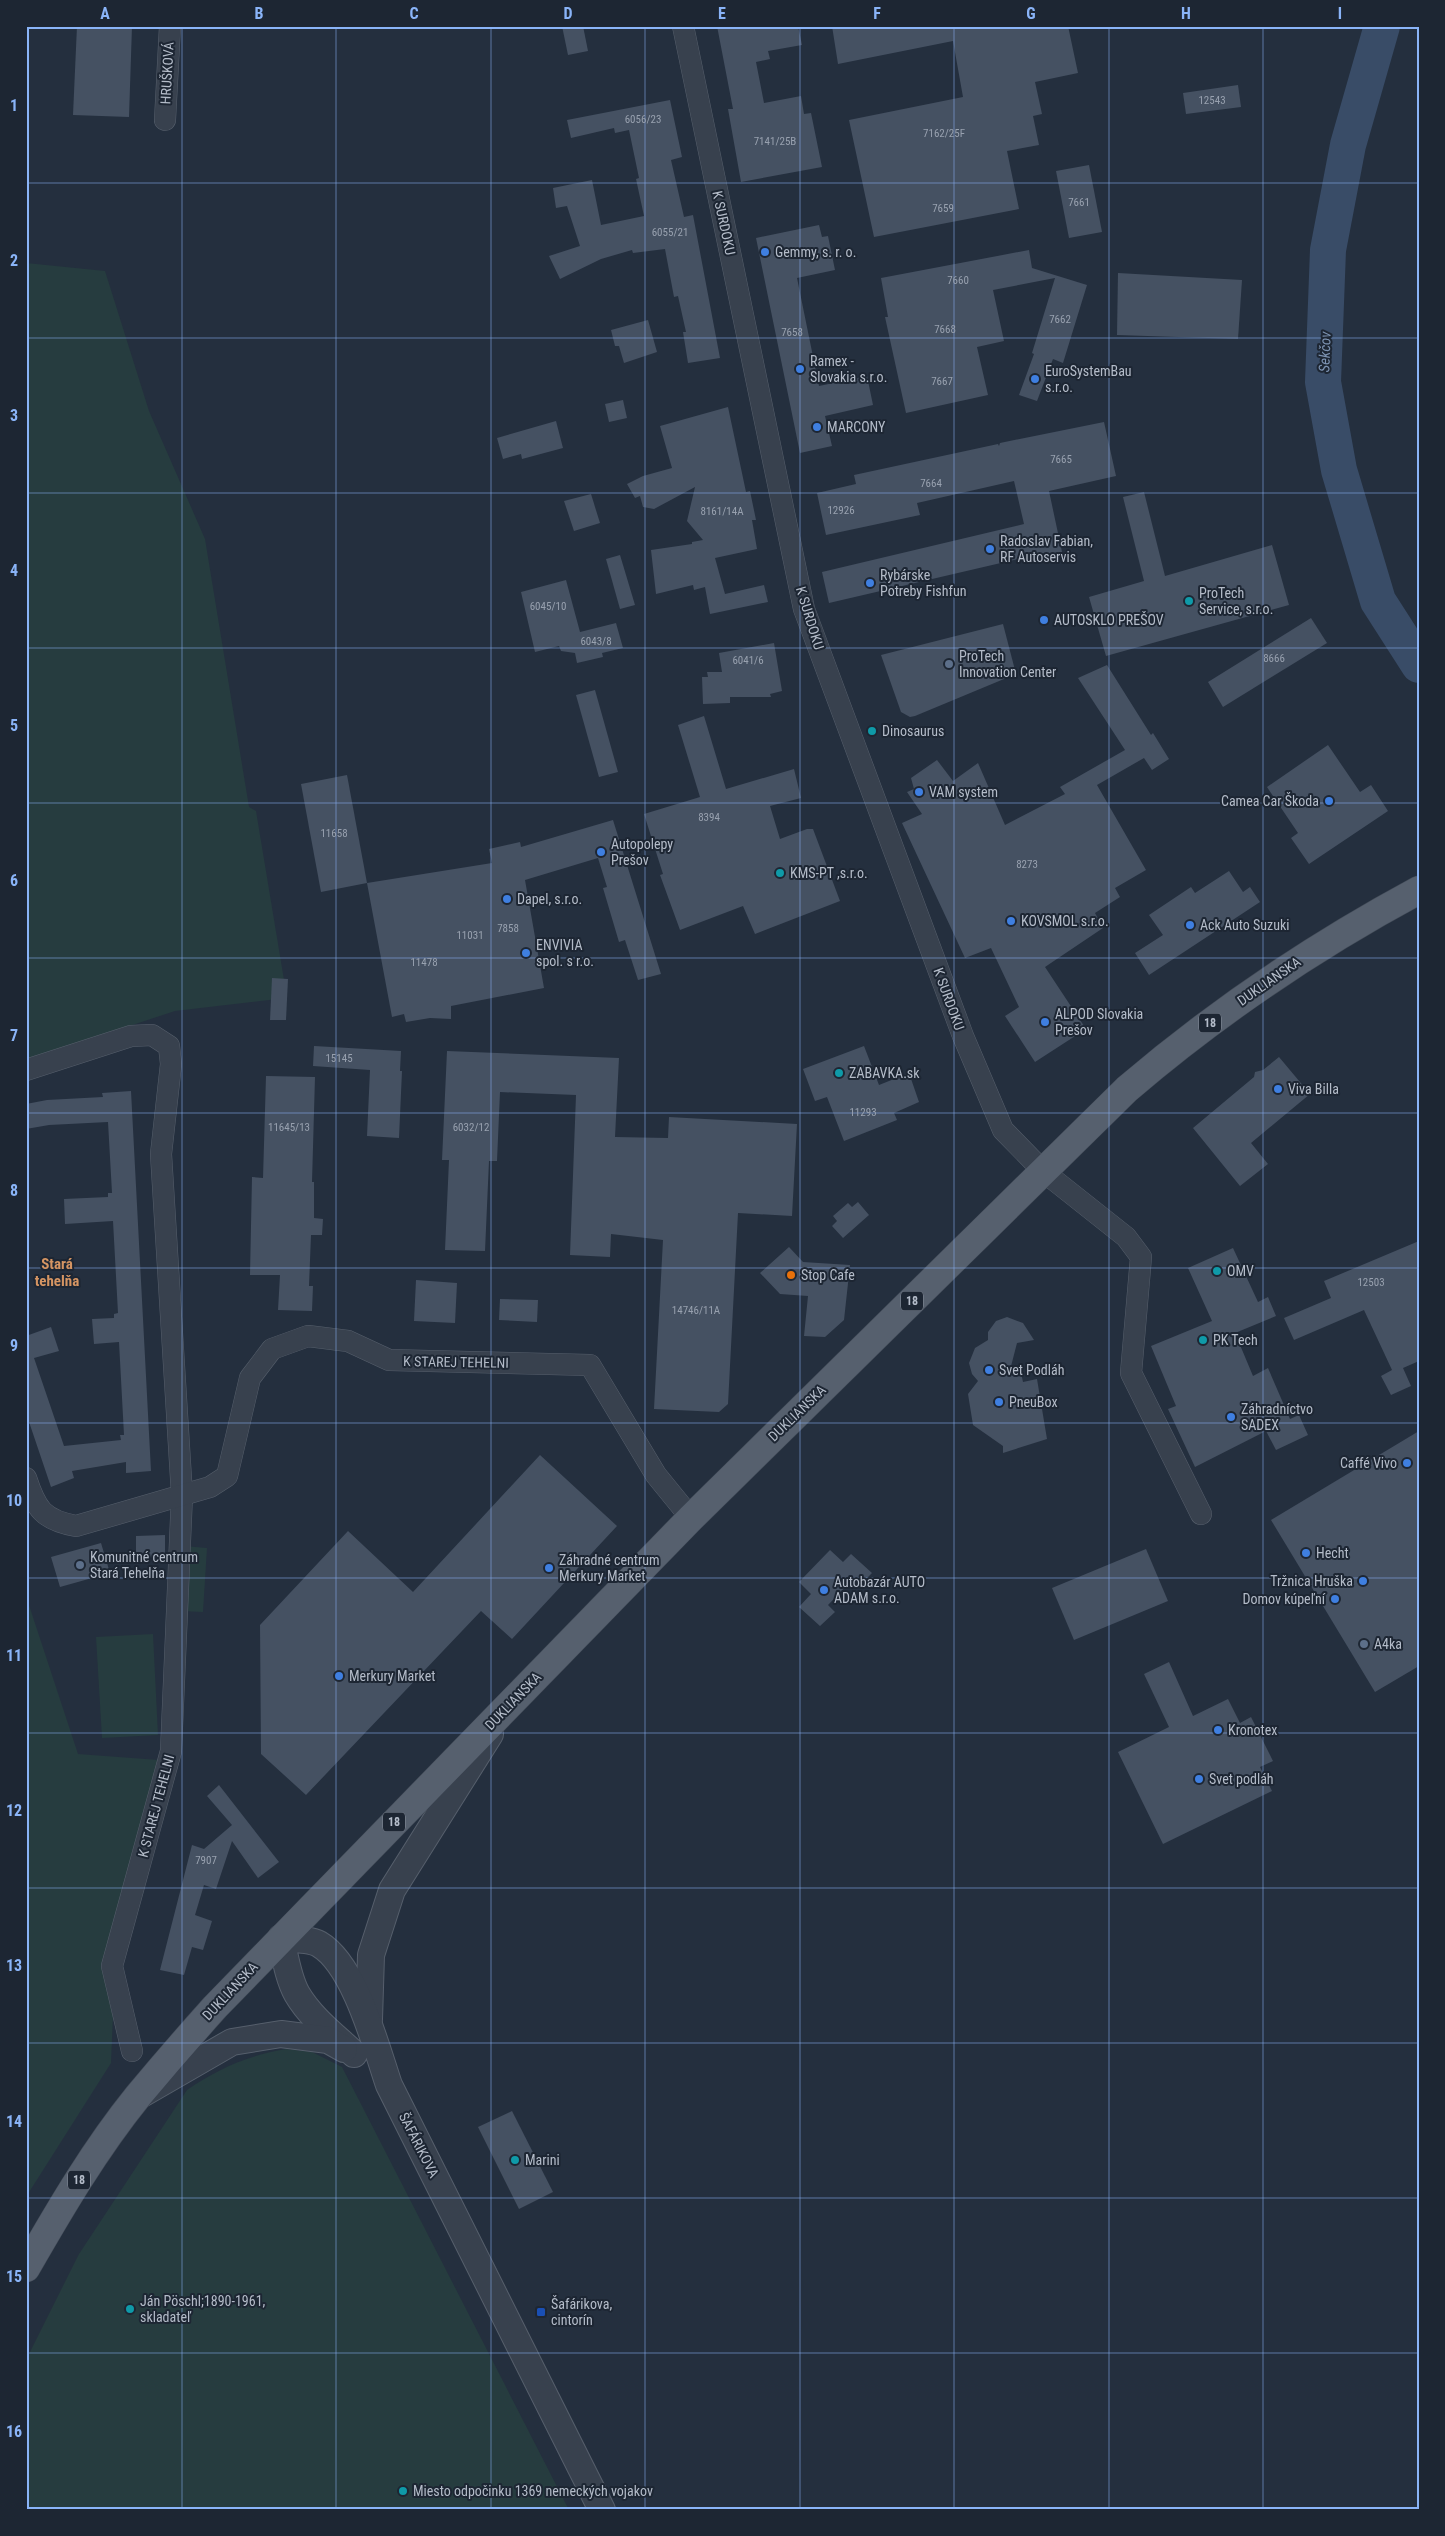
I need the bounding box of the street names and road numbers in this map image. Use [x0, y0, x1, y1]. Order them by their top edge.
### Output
street label: HRUŠKOVÁ [156, 41, 177, 105]
street label: K SURDOKU [709, 189, 739, 257]
street label: K SURDOKU [793, 584, 827, 652]
street label: DUKLIANSKA [1234, 953, 1304, 1009]
street label: K SURDOKU [930, 966, 968, 1033]
road number: 18 [1199, 1014, 1221, 1032]
road number: 18 [901, 1292, 923, 1310]
street label: K STAREJ TEHELNI [403, 1353, 509, 1371]
street label: DUKLIANSKA [765, 1382, 829, 1444]
street label: DUKLIANSKA [482, 1669, 544, 1733]
street label: K STAREJ TEHELNI [135, 1753, 177, 1859]
road number: 18 [383, 1812, 405, 1831]
street label: DUKLIANSKA [199, 1959, 261, 2023]
street label: ŠAFÁRIKOVA [396, 2109, 443, 2180]
road number: 18 [68, 2170, 90, 2190]

